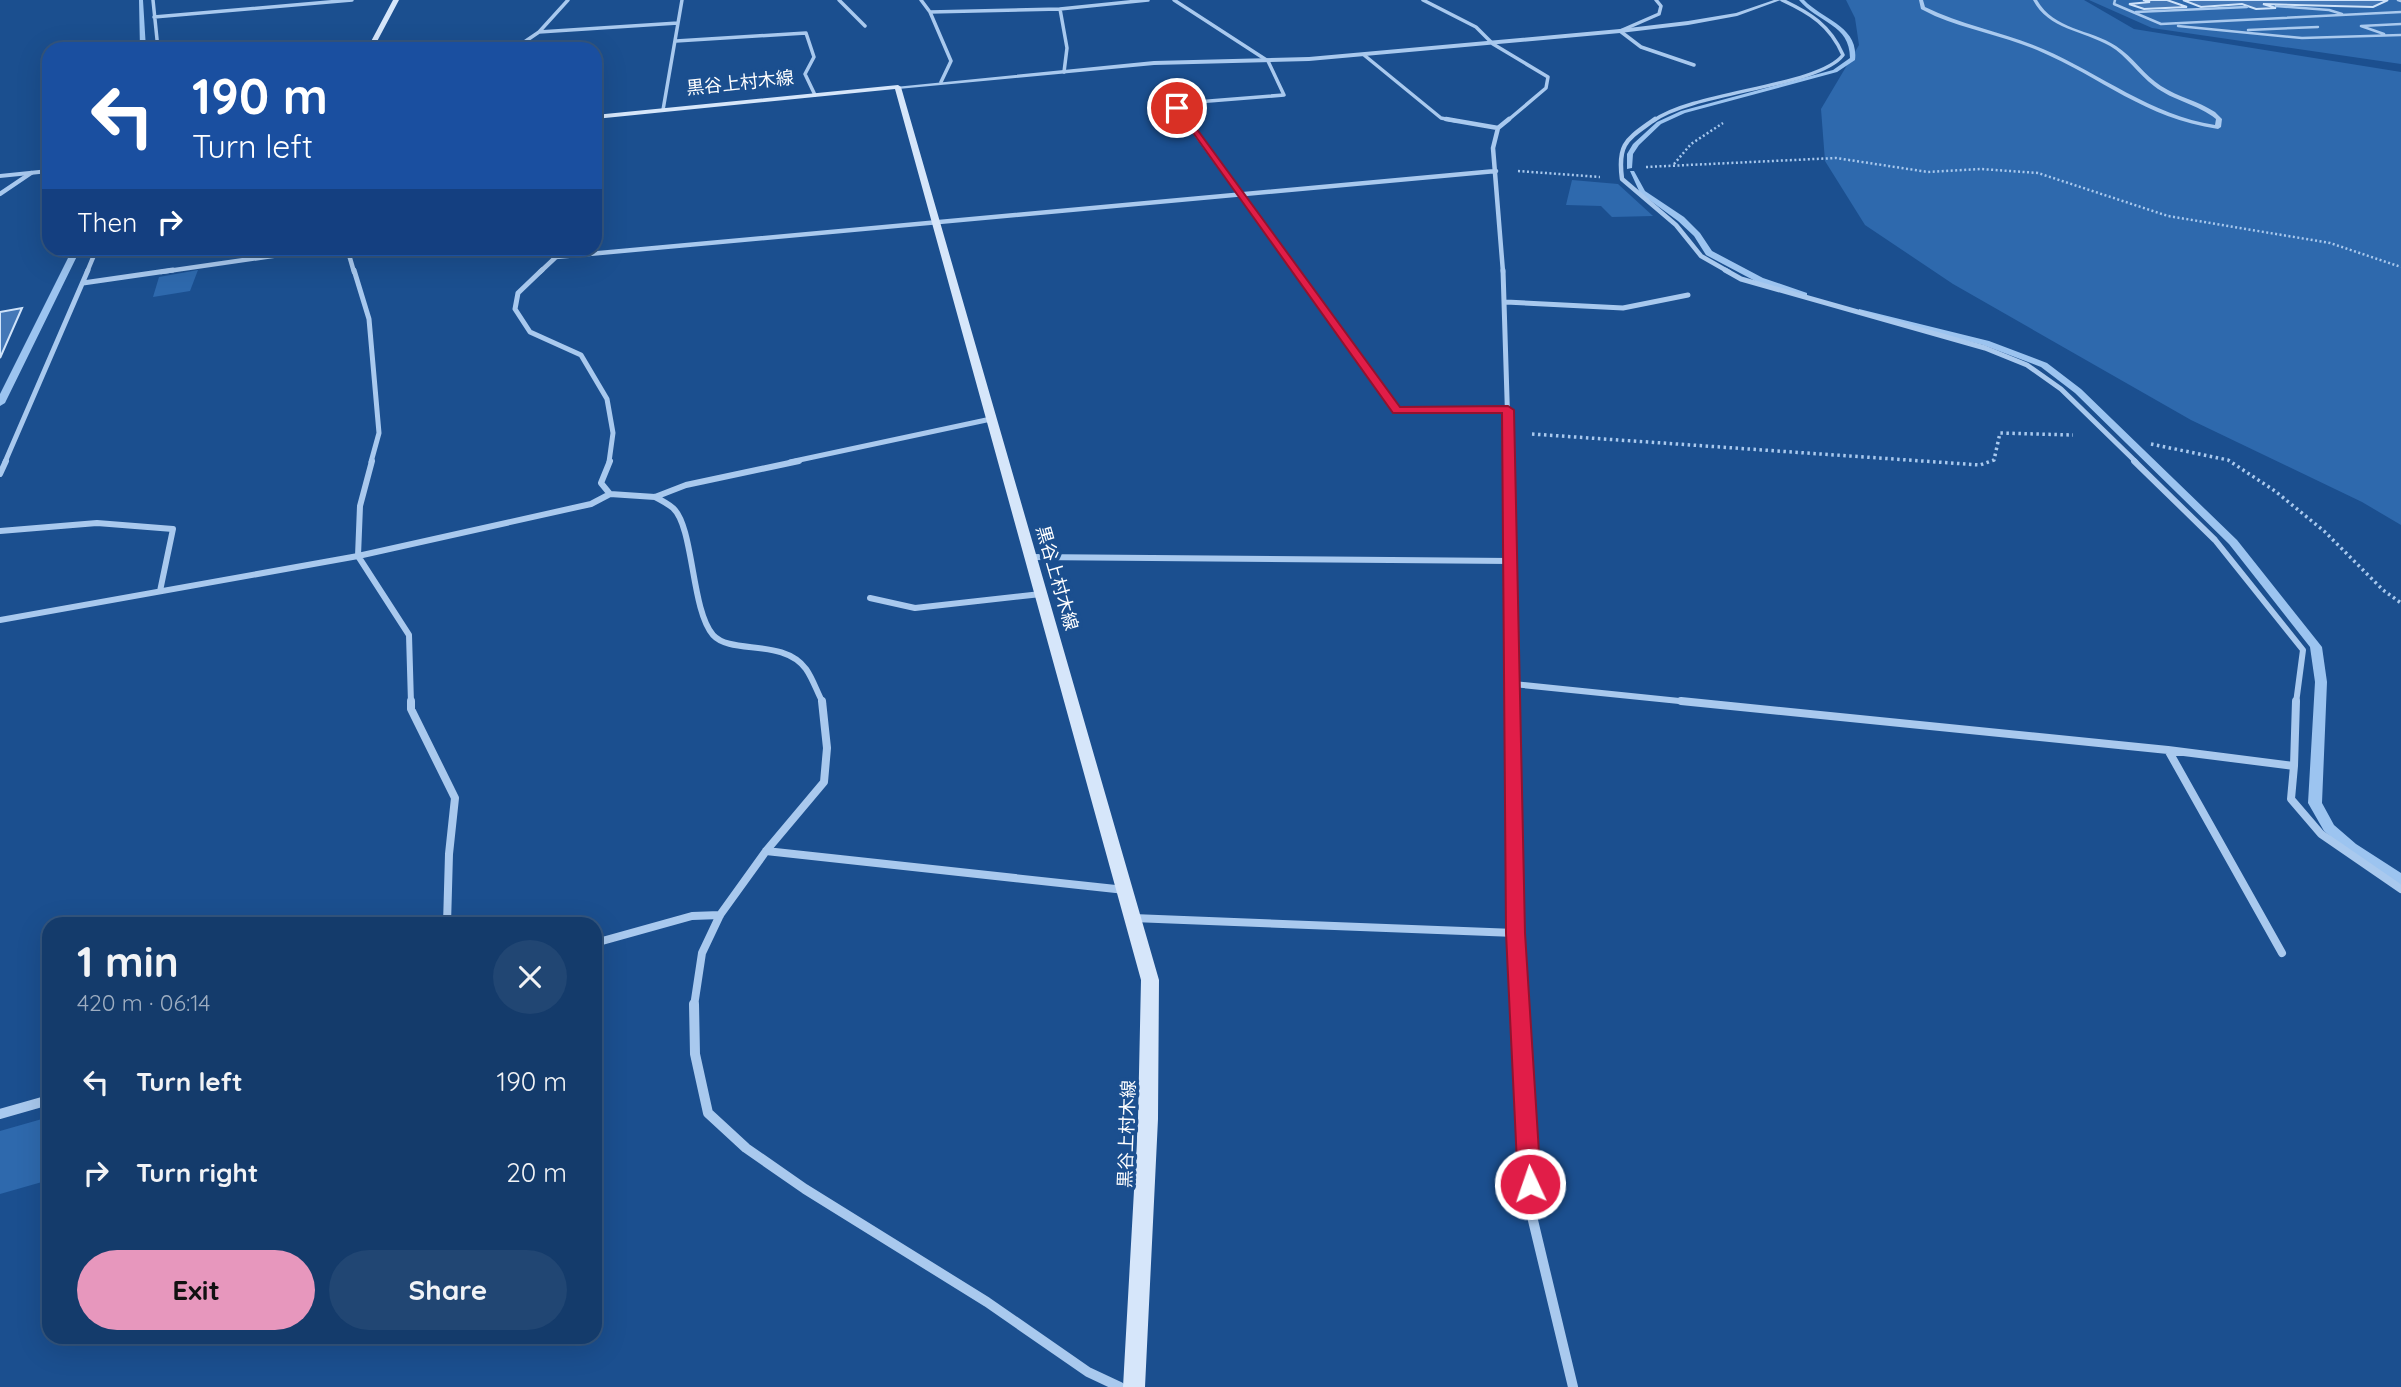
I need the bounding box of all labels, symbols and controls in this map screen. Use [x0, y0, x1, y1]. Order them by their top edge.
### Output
text: 190 m [192, 65, 328, 126]
street label: 黒谷上村木線 [685, 65, 795, 100]
icon: left [77, 70, 168, 161]
pin [1147, 78, 1207, 138]
icon: arrive [1158, 89, 1196, 127]
text: Turn left [192, 126, 313, 166]
icon: right [151, 203, 189, 241]
text: Then [77, 206, 137, 239]
street label: 黒谷上村木線 [1032, 523, 1083, 633]
text: 1 min [77, 935, 179, 988]
button: close [493, 940, 567, 1014]
text: 420 m · 06:14 [77, 988, 211, 1017]
icon: left [77, 1063, 115, 1101]
text: Turn left [136, 1065, 243, 1098]
text: 190 m [497, 1065, 567, 1098]
street label: 黒谷上村木線 [1113, 1080, 1140, 1188]
position arrow [1493, 1147, 1567, 1221]
icon: right [77, 1154, 115, 1192]
text: Turn right [136, 1156, 258, 1189]
text: 20 m [506, 1156, 567, 1189]
button: Exit [77, 1250, 315, 1330]
button: Share [329, 1250, 567, 1330]

